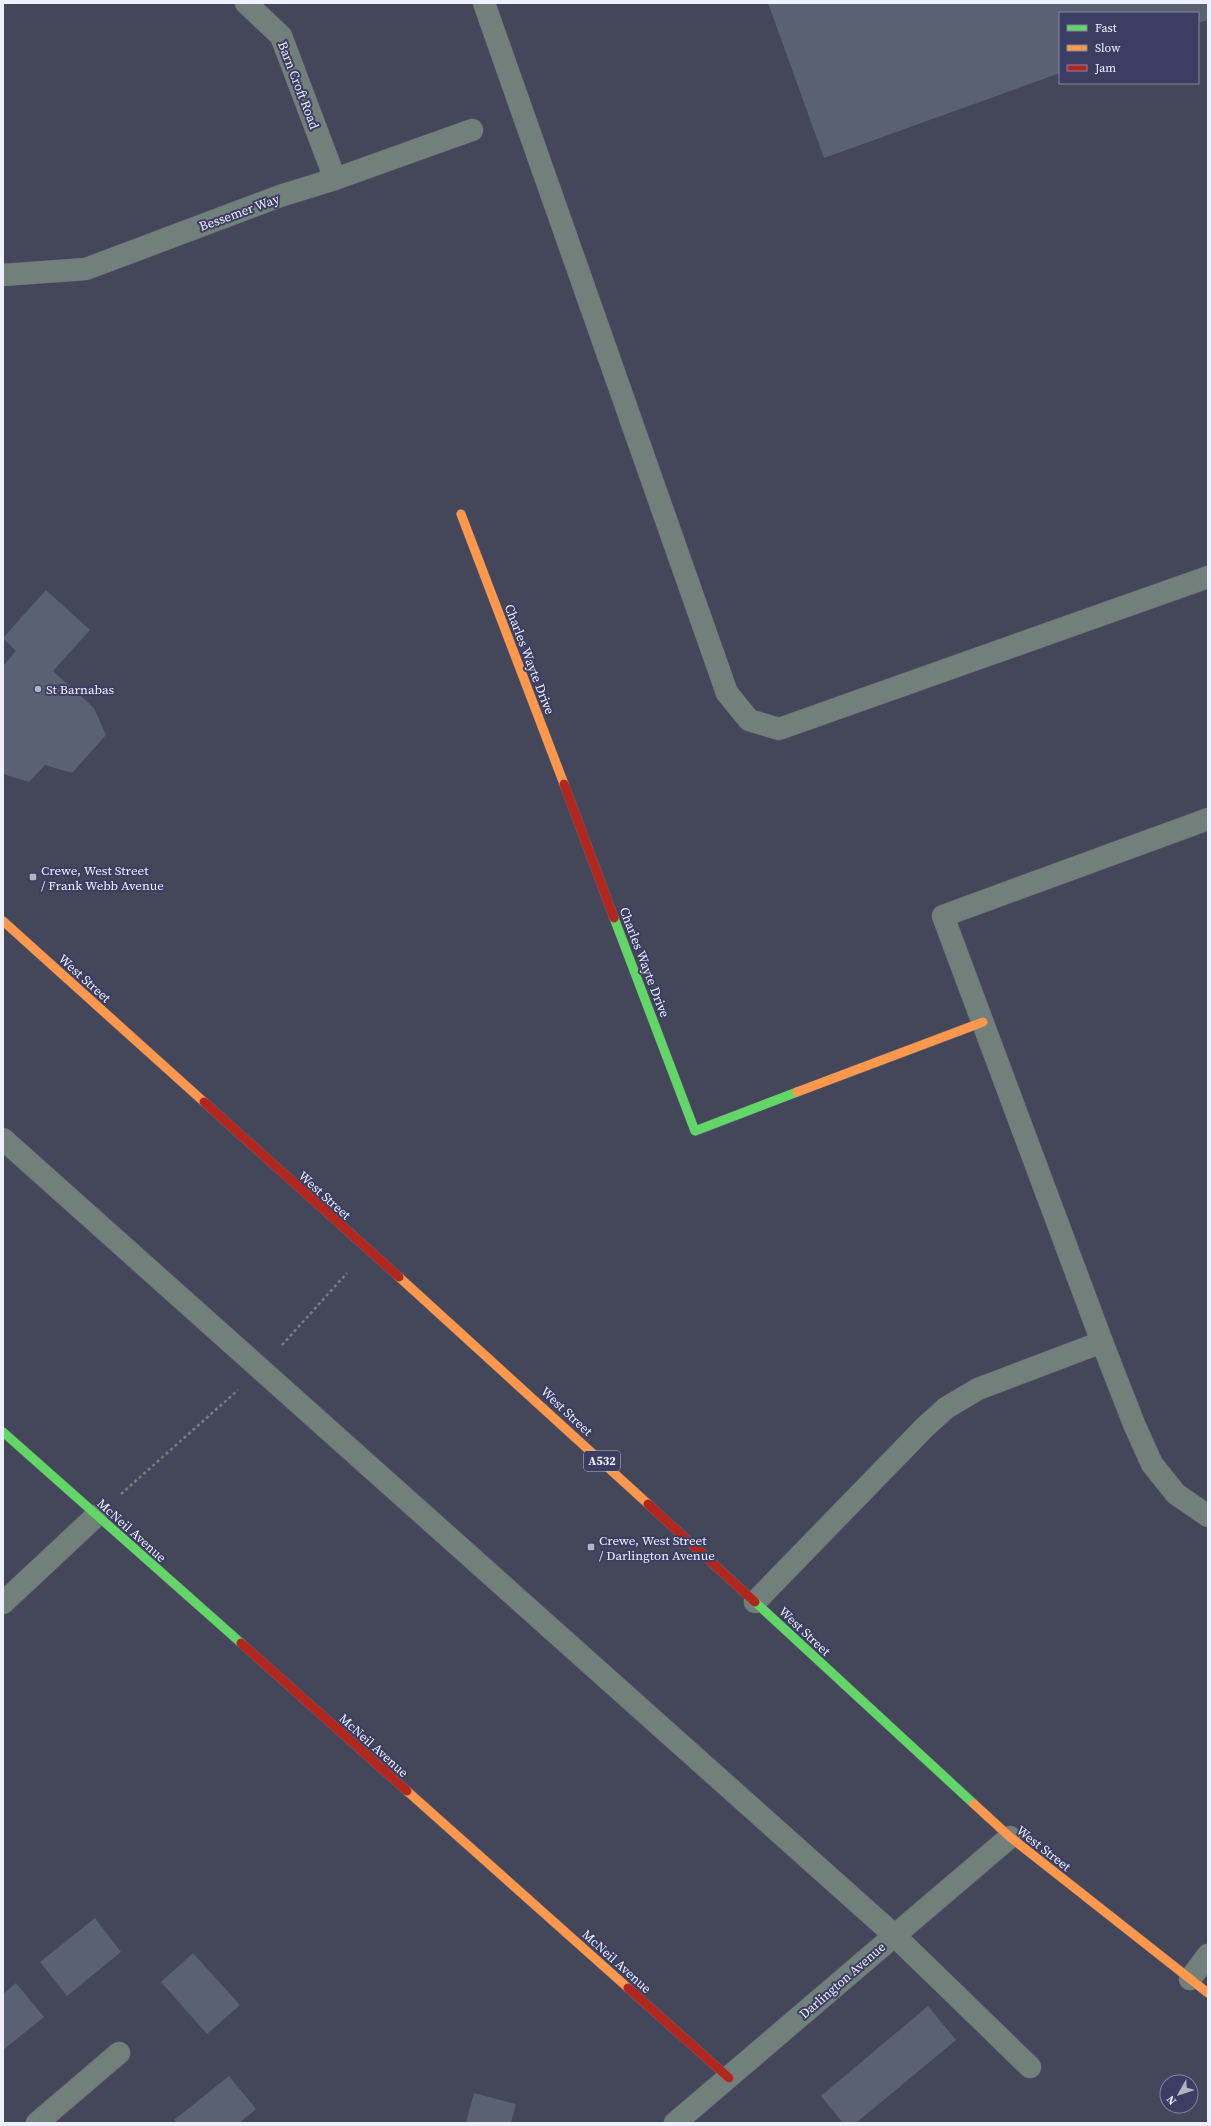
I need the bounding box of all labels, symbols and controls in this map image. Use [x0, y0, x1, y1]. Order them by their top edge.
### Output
legend [1059, 12, 1199, 84]
text: Fast [1095, 20, 1117, 36]
street label: Barn Croft Road [274, 39, 323, 132]
text: Slow [1095, 40, 1121, 56]
text: Jam [1094, 60, 1116, 76]
street label: Bessemer Way [197, 190, 282, 235]
street label: Charles Wayte Drive [501, 602, 559, 717]
place label: St Barnabas [46, 681, 115, 698]
marker: St Barnabas [33, 684, 43, 694]
place label: Crewe, West Street / Frank Webb Avenue [41, 862, 164, 894]
marker: Crewe, West Street / Frank Webb Avenue [28, 872, 38, 882]
street label: Charles Wayte Drive [616, 905, 674, 1020]
street label: West Street [55, 950, 115, 1007]
street label: West Street [295, 1167, 355, 1224]
street label: West Street [537, 1383, 597, 1440]
road number: A532 [584, 1451, 620, 1471]
street label: McNeil Avenue [94, 1495, 170, 1566]
place label: Crewe, West Street / Darlington Avenue [599, 1532, 715, 1564]
marker: Crewe, West Street / Darlington Avenue [586, 1542, 596, 1552]
street label: West Street [775, 1603, 835, 1660]
street label: McNeil Avenue [336, 1710, 412, 1781]
street label: West Street [1013, 1822, 1075, 1875]
street label: McNeil Avenue [579, 1926, 655, 1997]
street label: Darlington Avenue [796, 1938, 889, 2022]
north arrow [1159, 2074, 1199, 2114]
text: N [1163, 2092, 1180, 2108]

